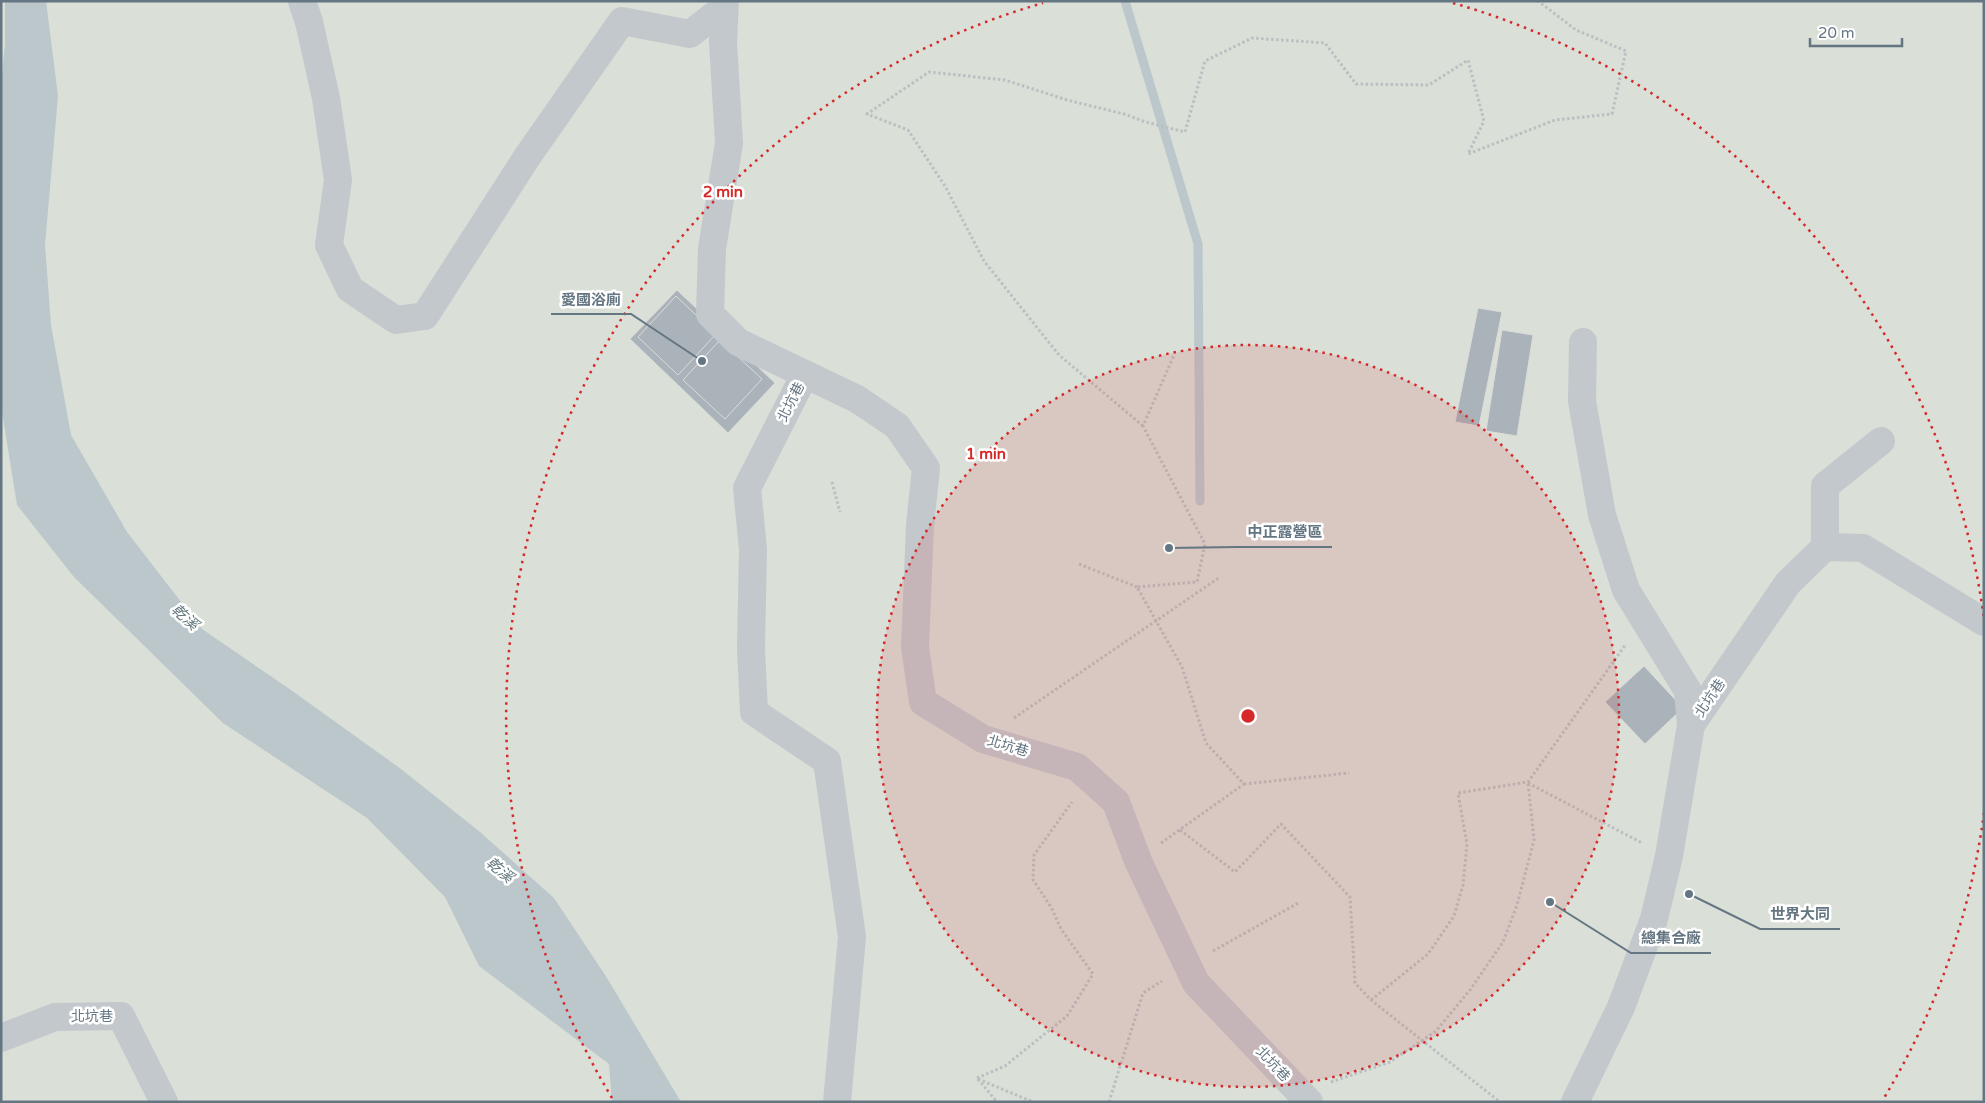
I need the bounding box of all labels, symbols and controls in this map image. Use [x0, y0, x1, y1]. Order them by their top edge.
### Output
scale bar [1810, 15, 1902, 47]
text: 20 m [1818, 24, 1855, 42]
text: 2 min [703, 183, 743, 201]
callout: 愛國浴廁 [551, 284, 631, 314]
text: 愛國浴廁 [561, 291, 621, 309]
street label: 北坑巷 [774, 379, 808, 425]
text: 1 min [966, 445, 1006, 463]
callout: 中正露營區 [1237, 517, 1332, 547]
text: 中正露營區 [1247, 523, 1323, 541]
water label: 乾溪 [168, 600, 204, 635]
street label: 北坑巷 [1691, 676, 1729, 720]
centre of rings [1239, 707, 1257, 725]
street label: 北坑巷 [985, 732, 1031, 760]
water label: 乾溪 [483, 853, 519, 888]
callout: 世界大同 [1760, 899, 1840, 929]
text: 世界大同 [1770, 905, 1830, 923]
callout: 總集合廠 [1631, 923, 1711, 953]
text: 總集合廠 [1641, 929, 1701, 947]
street label: 北坑巷 [71, 1008, 113, 1025]
street label: 北坑巷 [1252, 1043, 1294, 1085]

